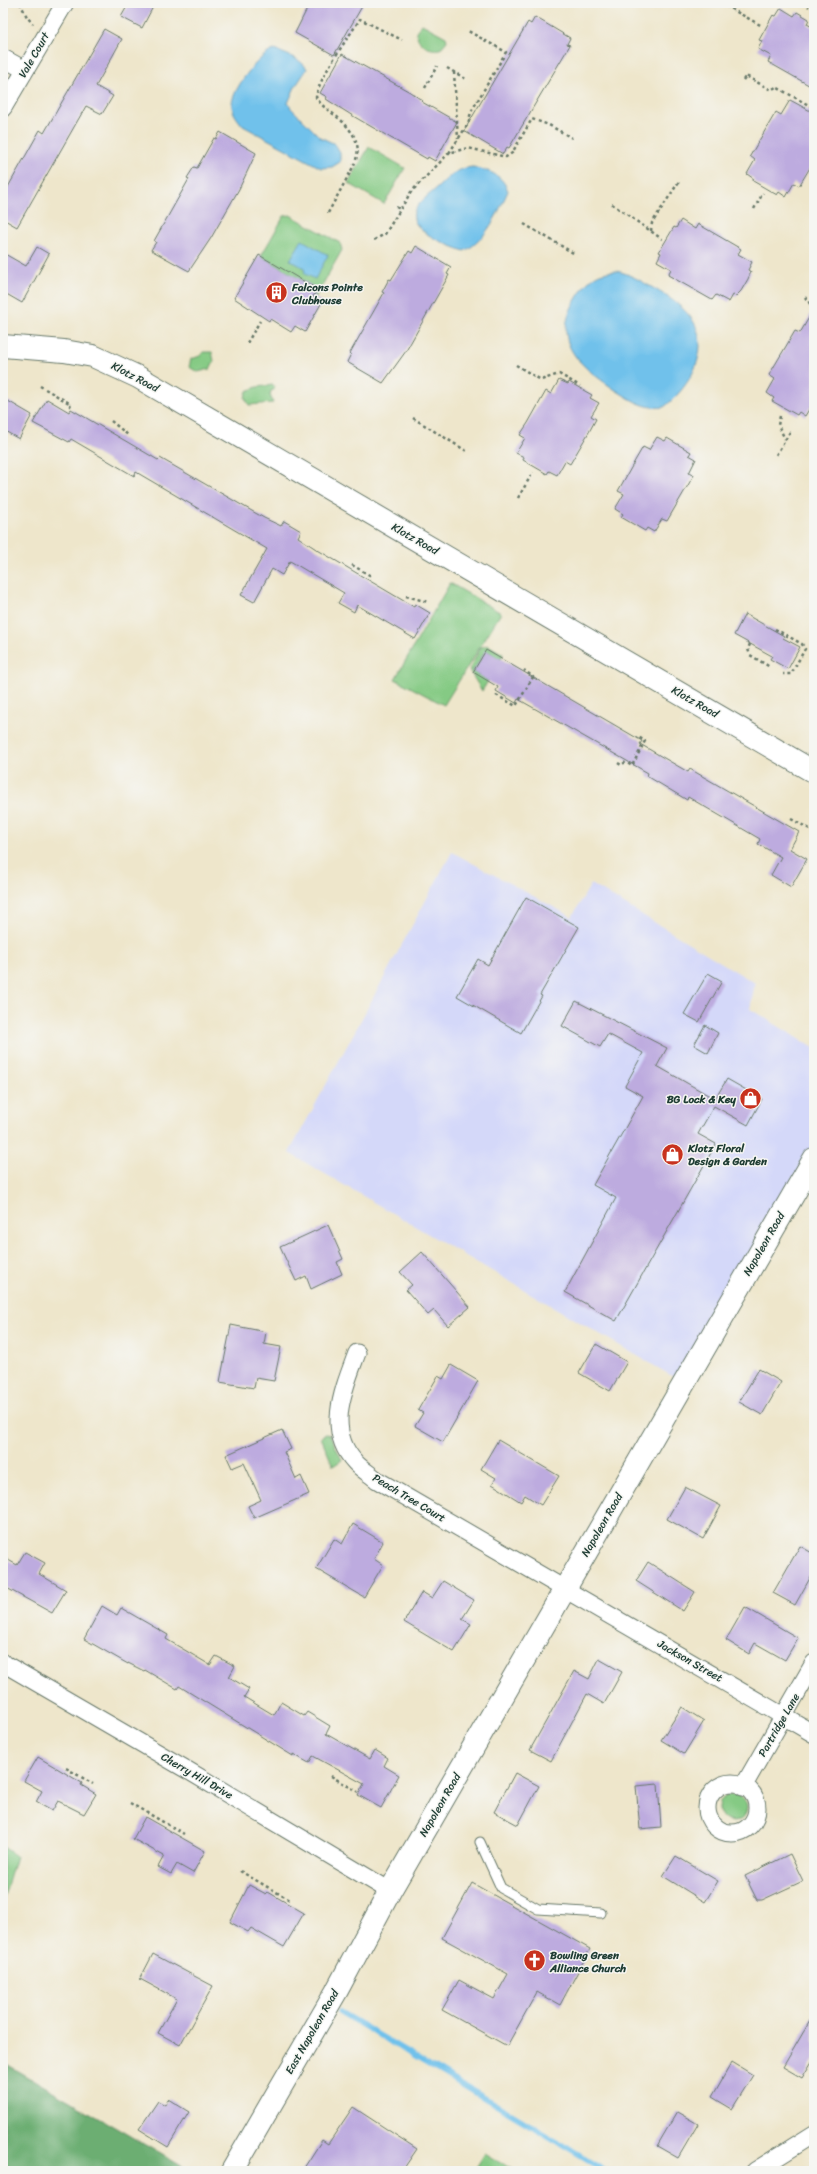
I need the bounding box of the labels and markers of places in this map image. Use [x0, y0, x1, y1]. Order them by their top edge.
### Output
place label: Falcons Pointe Clubhouse [291, 278, 363, 310]
building icon: Falcons Pointe Clubhouse [263, 280, 289, 306]
shop icon: BG Lock & Key [738, 1086, 764, 1112]
place label: BG Lock & Key [667, 1090, 736, 1109]
place label: Klotz Floral Design & Garden [687, 1139, 767, 1171]
shop icon: Klotz Floral Design & Garden [660, 1141, 686, 1167]
place label: Bowling Green Alliance Church [549, 1946, 626, 1978]
church icon: Bowling Green Alliance Church [521, 1948, 547, 1974]

